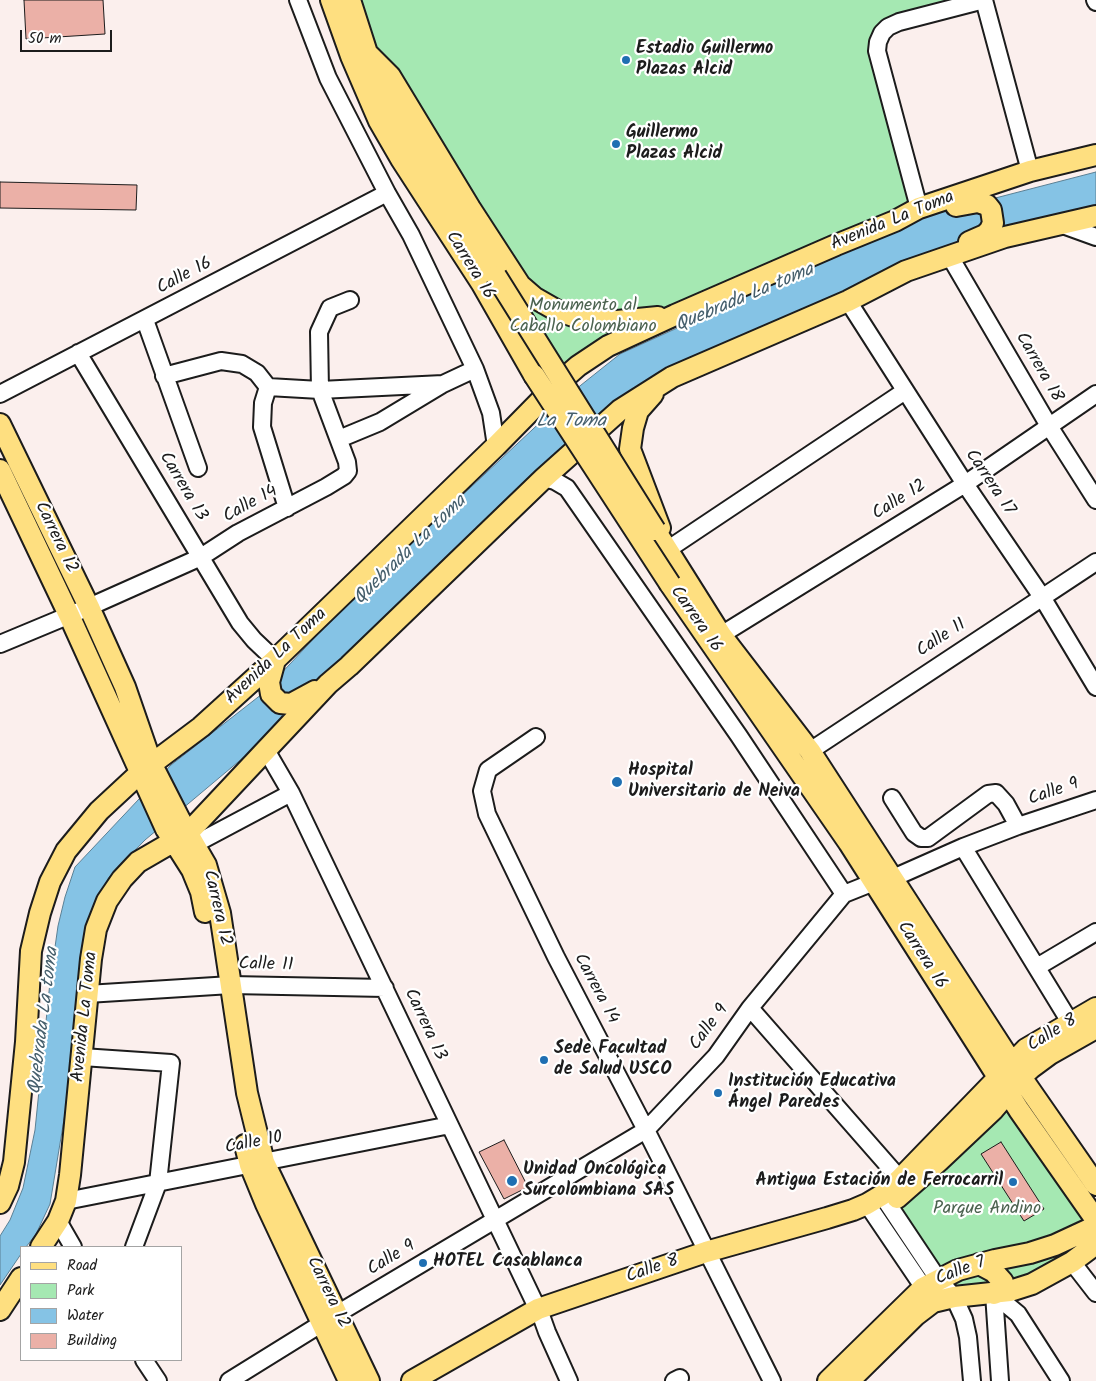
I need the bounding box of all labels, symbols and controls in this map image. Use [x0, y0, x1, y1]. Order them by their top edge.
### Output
scale bar [22, 20, 115, 52]
text: 50 m [28, 27, 62, 51]
place label: Estadio Guillermo Plazas Alcid [636, 39, 773, 82]
marker: Estadio Guillermo Plazas Alcid [620, 54, 632, 66]
place label: Guillermo Plazas Alcid [626, 123, 722, 166]
marker: Guillermo Plazas Alcid [610, 138, 622, 150]
street label: Avenida La Toma [828, 187, 958, 257]
street label: Carrera 16 [440, 228, 498, 304]
street label: Calle 16 [154, 254, 216, 300]
water label: Quebrada La toma [672, 260, 818, 338]
park label: Monumento al Caballo Colombiano [509, 296, 657, 338]
street label: Carrera 18 [1009, 329, 1067, 407]
water label: La Toma [536, 412, 606, 434]
street label: Carrera 17 [959, 446, 1019, 520]
street label: Carrera 13 [153, 449, 211, 525]
street label: Calle 12 [869, 476, 931, 526]
street label: Calle 14 [220, 481, 282, 529]
water label: Quebrada La toma [350, 491, 472, 611]
street label: Carrera 12 [28, 499, 82, 577]
street label: Carrera 16 [664, 582, 726, 658]
street label: Avenida La Toma [222, 604, 332, 710]
street label: Calle 11 [913, 615, 971, 663]
place label: Hospital Universitario de Neiva [628, 761, 800, 804]
street label: Calle 9 [1026, 774, 1082, 812]
marker: Hospital Universitario de Neiva [610, 775, 624, 789]
street label: Carrera 12 [197, 868, 235, 948]
street label: Carrera 16 [891, 918, 951, 994]
water label: Quebrada La toma [25, 946, 65, 1096]
street label: Carrera 14 [568, 950, 622, 1028]
street label: Avenida La Toma [68, 951, 104, 1083]
street label: Calle 11 [238, 955, 294, 977]
street label: Carrera 13 [398, 986, 450, 1064]
street label: Calle 9 [686, 1001, 734, 1055]
street label: Calle 8 [1024, 1010, 1082, 1058]
place label: Sede Facultad de Salud USCO [554, 1039, 672, 1082]
marker: Sede Facultad de Salud USCO [538, 1054, 550, 1066]
place label: Institución Educativa Ángel Paredes [728, 1072, 896, 1114]
marker: Institución Educativa Ángel Paredes [712, 1087, 724, 1099]
street label: Calle 10 [223, 1128, 285, 1160]
place label: Unidad Oncológica Surcolombiana SAS [523, 1160, 674, 1202]
place label: Antigua Estación de Ferrocarril [756, 1171, 1003, 1193]
marker: Unidad Oncológica Surcolombiana SAS [505, 1174, 519, 1188]
marker: Antigua Estación de Ferrocarril [1007, 1176, 1019, 1188]
park label: Parque Andino [933, 1199, 1041, 1221]
street label: Calle 9 [364, 1236, 420, 1282]
legend [20, 1246, 182, 1361]
street label: Calle 8 [624, 1251, 682, 1289]
place label: HOTEL Casablanca [433, 1252, 582, 1274]
street label: Calle 7 [933, 1253, 989, 1291]
text: Road [67, 1254, 97, 1278]
street label: Carrera 12 [300, 1254, 354, 1332]
marker: HOTEL Casablanca [417, 1257, 429, 1269]
text: Park [67, 1279, 94, 1303]
text: Water [67, 1304, 103, 1328]
text: Building [67, 1329, 117, 1353]

